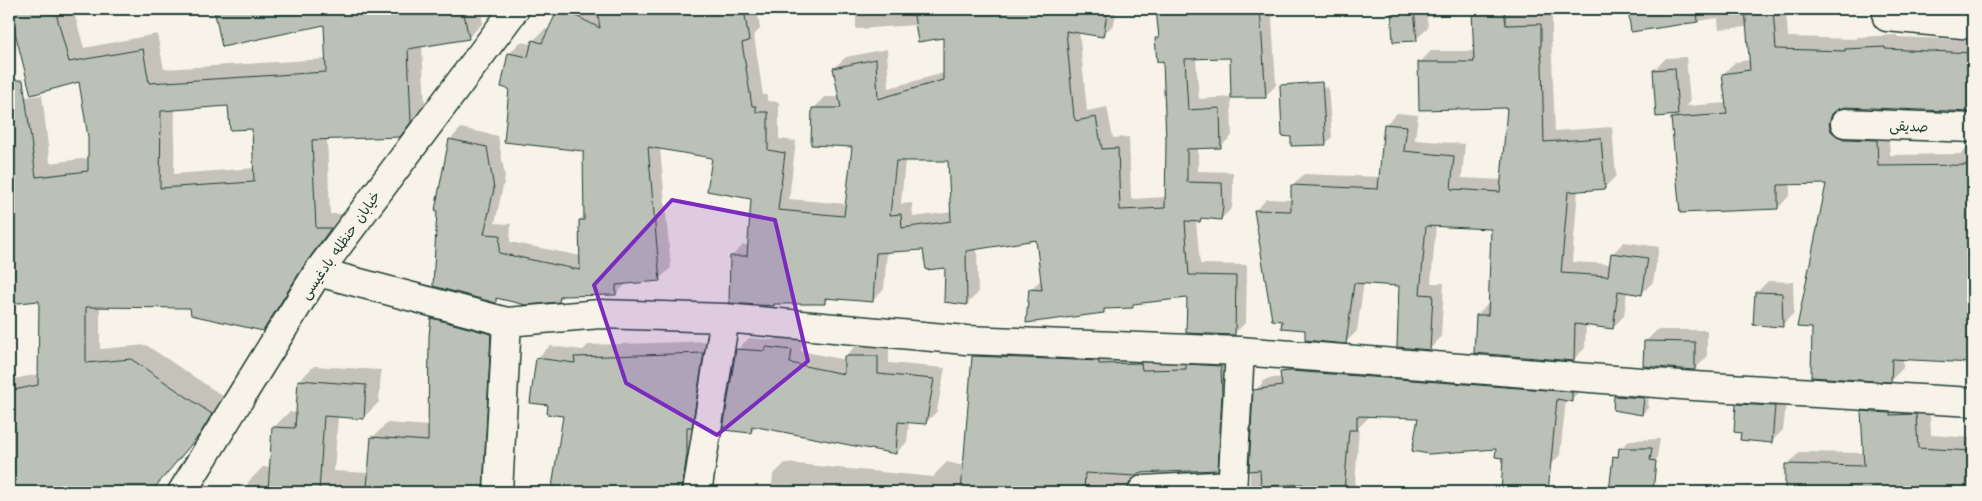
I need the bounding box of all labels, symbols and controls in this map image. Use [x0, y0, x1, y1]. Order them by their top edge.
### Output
street label: صدیقی [1889, 115, 1929, 139]
street label: خیابان حنظله بادغیسی [295, 187, 387, 304]

